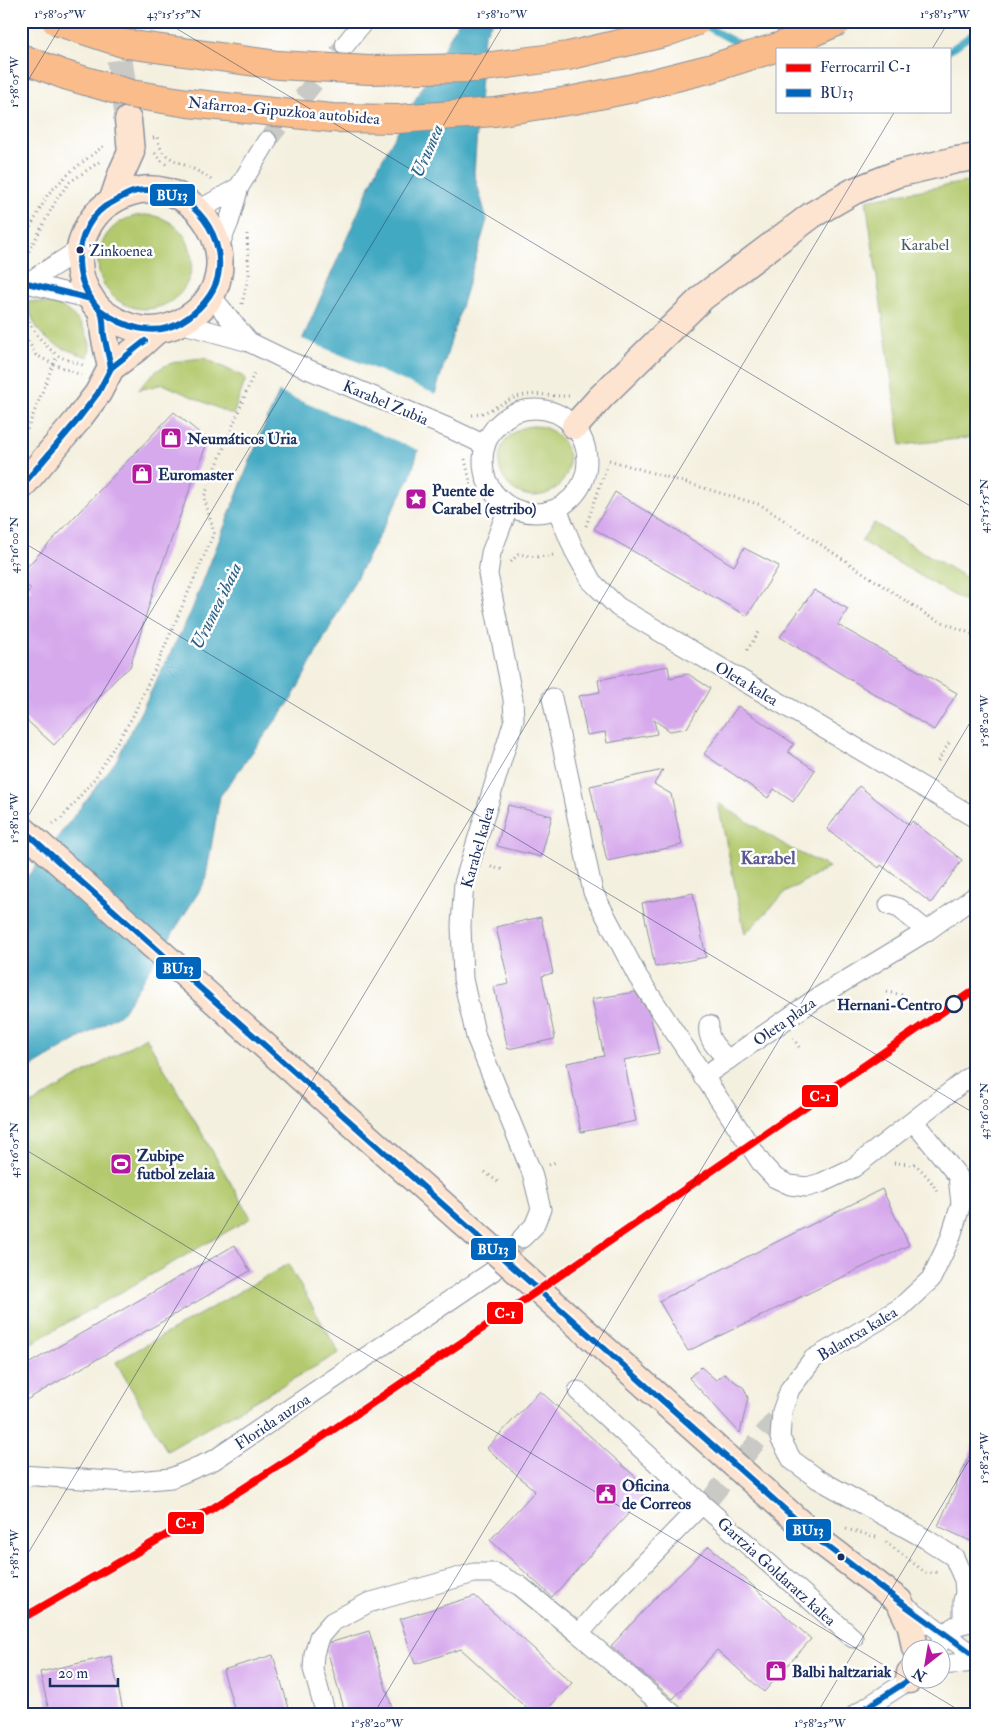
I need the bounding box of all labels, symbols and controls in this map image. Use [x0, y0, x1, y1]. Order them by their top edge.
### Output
text: 1°58'05"W [34, 7, 86, 22]
text: 43°15'55"N [147, 7, 201, 22]
text: 1°58'10"W [477, 7, 528, 22]
text: 1°58'15"W [920, 7, 971, 22]
legend [776, 48, 950, 112]
text: 1°58'05"W [7, 56, 22, 108]
text: Ferrocarril C-1 [820, 58, 911, 77]
text: BU13 [820, 84, 853, 103]
street label: Nafarroa-Gipuzkoa autobidea [187, 93, 381, 130]
water label: Urumea [406, 121, 449, 181]
line badge: BU13 [149, 183, 196, 207]
text: BU13 [156, 187, 188, 204]
park label: Karabel [901, 235, 949, 255]
place label: Zinkoenea [89, 242, 153, 261]
marker: Zinkoenea [75, 245, 85, 255]
street label: Karabel Zubia [340, 376, 432, 430]
shop icon: Neumáticos Uria [159, 426, 183, 450]
place label: Neumáticos Uria [186, 429, 298, 449]
shop icon: Euromaster [130, 462, 154, 486]
place label: Euromaster [158, 465, 235, 485]
text: 43°15'55"N [977, 479, 992, 533]
place label: Puente de Carabel (estribo) [432, 481, 537, 519]
place icon: Puente de Carabel (estribo) [404, 487, 428, 511]
text: 43°16'00"N [7, 516, 22, 573]
water label: Urumea ibaia [186, 559, 247, 653]
street label: Oleta kalea [711, 657, 782, 711]
text: 1°58'20"W [977, 694, 992, 747]
text: 1°58'10"W [7, 792, 22, 843]
street label: Karabel kalea [457, 804, 499, 890]
district label: Karabel [740, 847, 796, 870]
line badge: BU13 [155, 956, 202, 980]
text: BU13 [162, 960, 194, 977]
street label: Oleta plaza [749, 993, 821, 1051]
place label: Hernani-Centro [837, 995, 942, 1015]
marker: Hernani-Centro [945, 995, 963, 1013]
text: 43°16'00"N [977, 1082, 992, 1139]
line badge: C-1 [801, 1084, 839, 1108]
text: C-1 [809, 1088, 831, 1105]
text: 43°16'05"N [7, 1122, 22, 1178]
place label: Zubipe futbol zelaia [137, 1146, 215, 1184]
sports icon: Zubipe futbol zelaia [109, 1152, 133, 1176]
line badge: BU13 [470, 1237, 517, 1261]
text: BU13 [477, 1241, 509, 1258]
line badge: C-1 [486, 1301, 524, 1325]
street label: Balantxa kalea [814, 1302, 901, 1365]
text: C-1 [494, 1305, 516, 1322]
street label: Florida auzoa [231, 1389, 314, 1454]
text: 1°58'25"W [977, 1432, 992, 1484]
place label: Oficina de Correos [622, 1476, 692, 1514]
public building icon: Oficina de Correos [594, 1482, 618, 1506]
line badge: C-1 [167, 1511, 205, 1535]
street label: Gartzia Goldaratz kalea [713, 1513, 840, 1631]
text: C-1 [175, 1515, 197, 1532]
line badge: BU13 [785, 1518, 832, 1542]
text: BU13 [792, 1522, 824, 1539]
text: 1°58'15"W [7, 1528, 22, 1579]
unlabelled marker [836, 1552, 846, 1562]
north arrow [900, 1638, 950, 1688]
scale bar [50, 1656, 118, 1688]
shop icon: Balbi haltzariak [764, 1659, 788, 1683]
place label: Balbi haltzariak [792, 1662, 892, 1682]
text: 20 m [58, 1664, 88, 1683]
text: N [909, 1664, 930, 1686]
text: 1°58'20"W [351, 1716, 404, 1731]
text: 1°58'25"W [794, 1716, 846, 1731]

